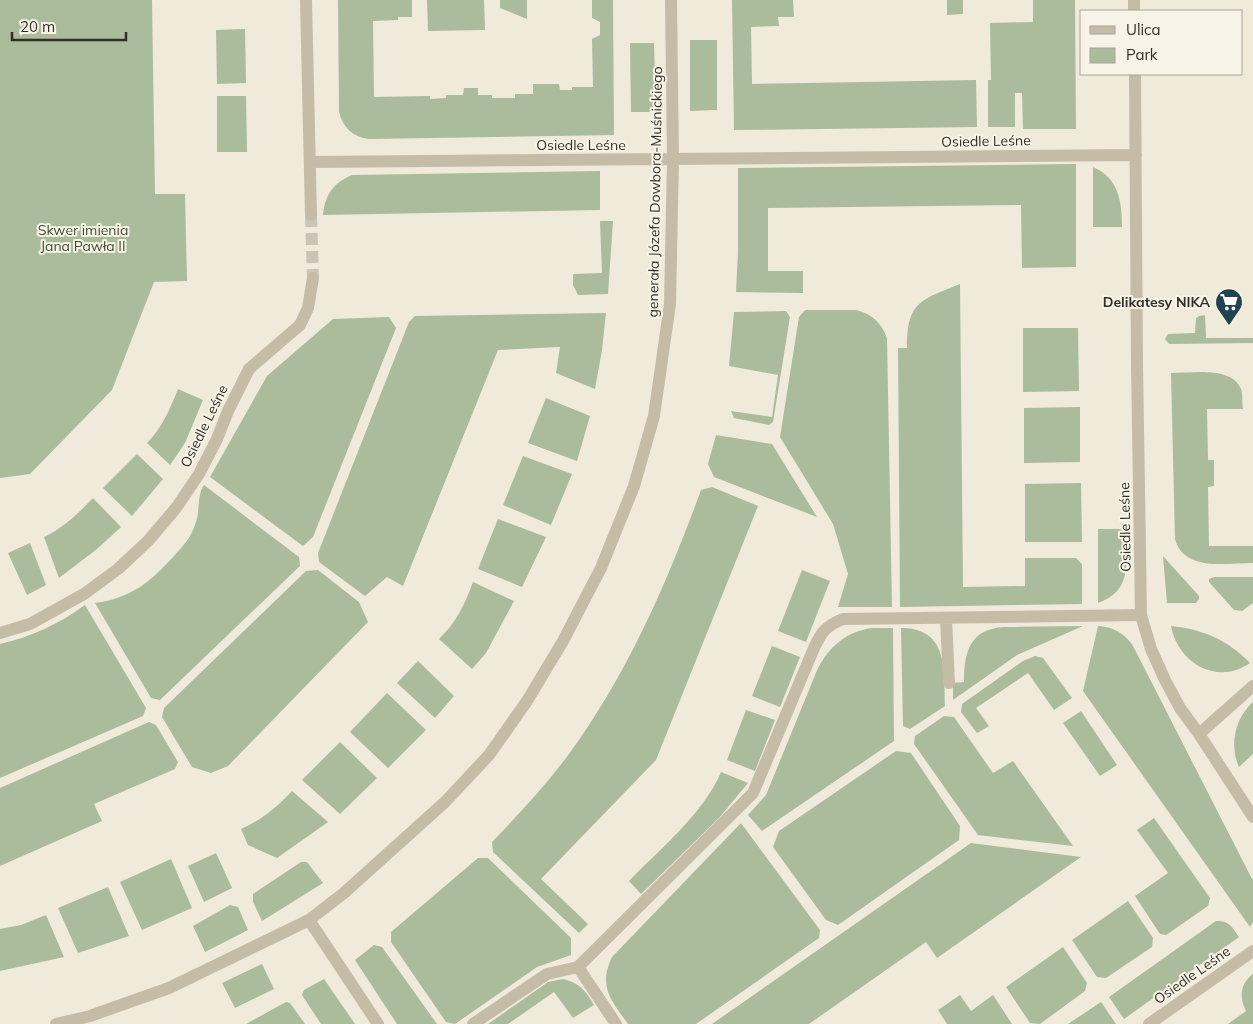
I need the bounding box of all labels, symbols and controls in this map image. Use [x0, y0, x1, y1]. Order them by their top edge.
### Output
scale bar [12, 10, 126, 42]
legend [1080, 10, 1243, 75]
text: 20 m [20, 17, 55, 36]
text: Ulica [1126, 20, 1160, 39]
text: Park [1126, 45, 1158, 64]
street label: generała Józefa Dowbora-Muśnickiego [644, 66, 666, 318]
street label: Osiedle Leśne [941, 131, 1031, 151]
street label: Osiedle Leśne [536, 136, 626, 154]
park label: Skwer imienia Jana Pawła II [38, 221, 128, 255]
supermarket icon: Delikatesy NIKA [1214, 287, 1244, 326]
place label: Delikatesy NIKA [1103, 293, 1210, 311]
street label: Osiedle Leśne [176, 382, 232, 470]
street label: Osiedle Leśne [1115, 482, 1135, 572]
street label: Osiedle Leśne [1150, 942, 1234, 1008]

